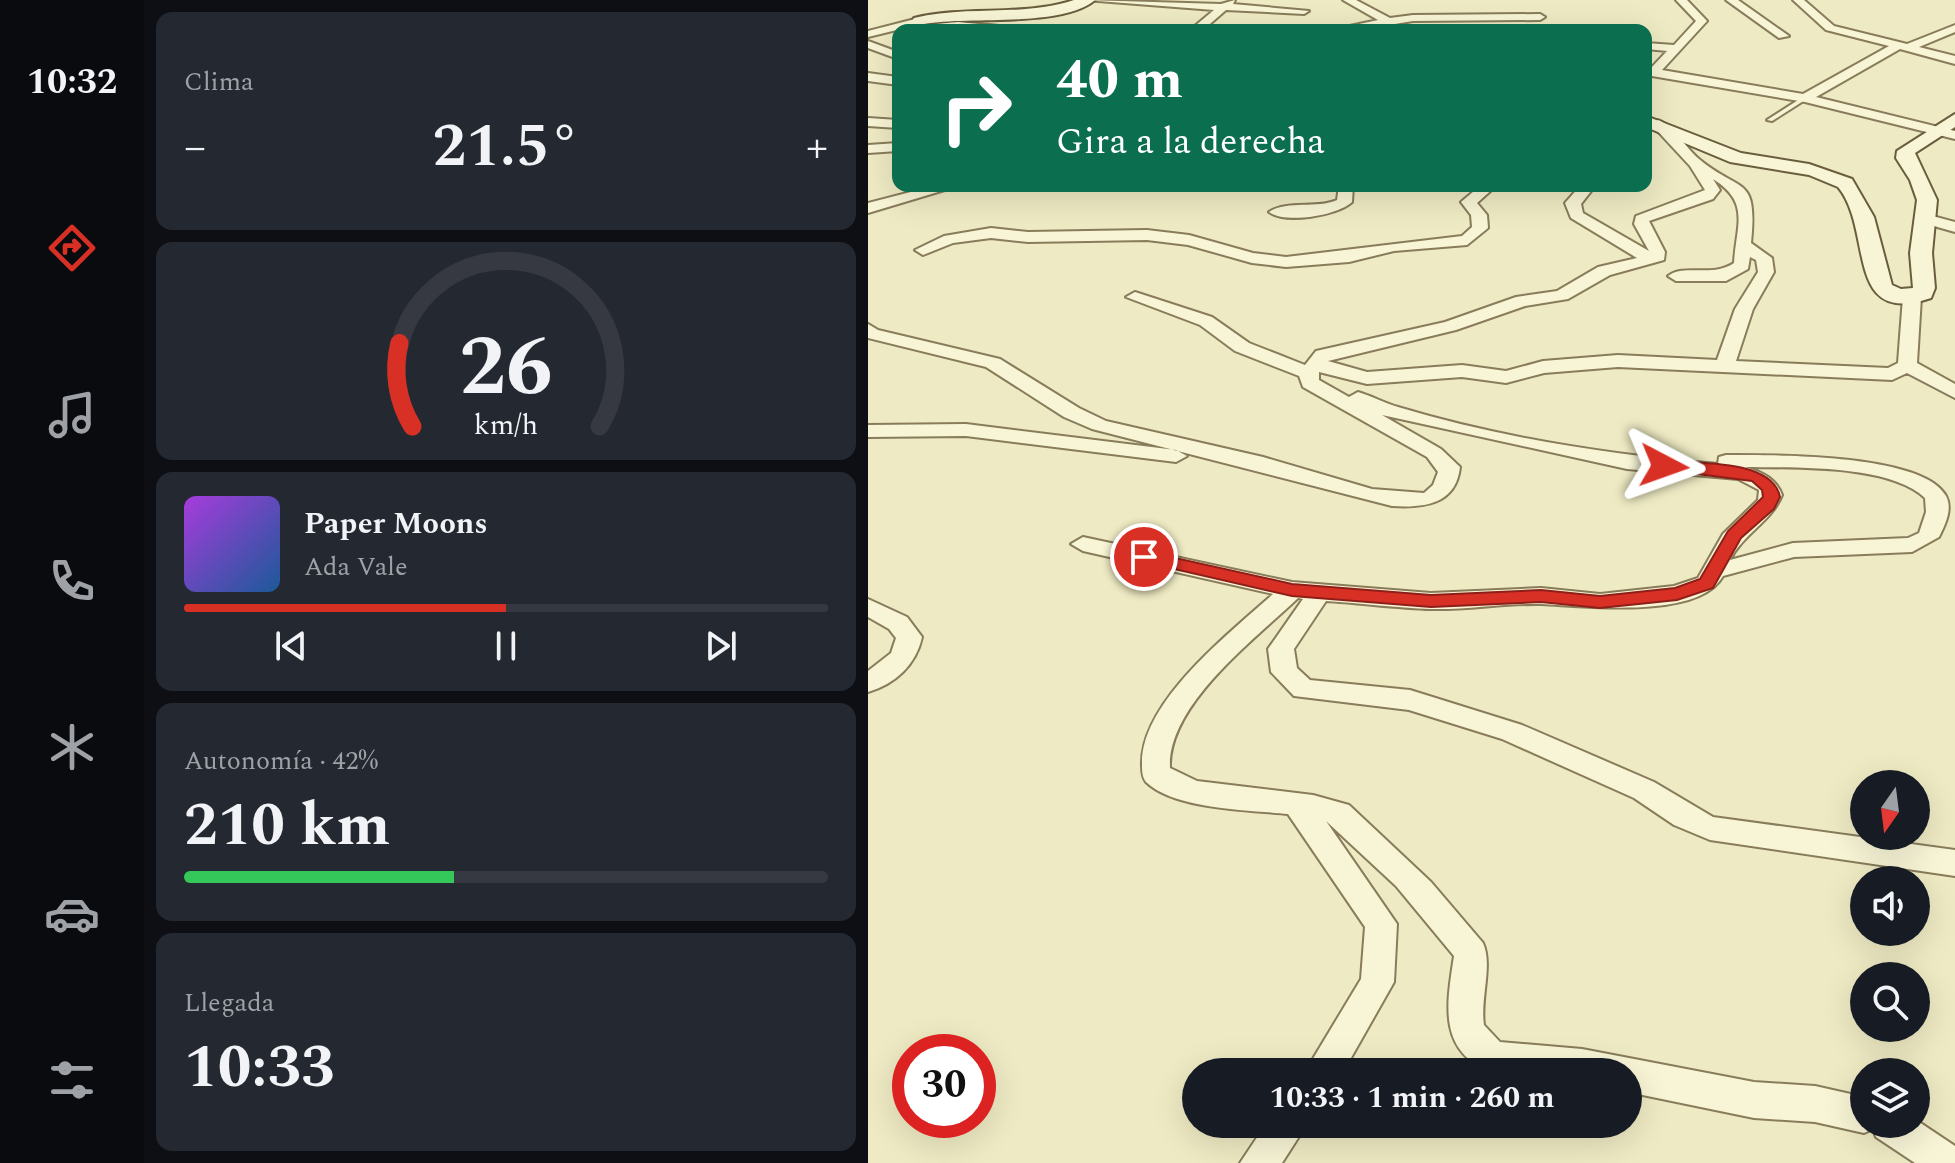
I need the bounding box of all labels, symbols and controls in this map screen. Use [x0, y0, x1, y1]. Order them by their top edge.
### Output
text: 40 m [1056, 38, 1183, 123]
text: 10:32 [27, 55, 117, 110]
icon: right [924, 56, 1028, 160]
text: Clima [184, 62, 254, 102]
text: 21.5° [432, 101, 580, 193]
text: − [184, 114, 206, 181]
text: + [806, 114, 828, 181]
text: Gira a la derecha [1056, 115, 1325, 170]
icon: directions [44, 220, 100, 276]
text: 26 [459, 305, 553, 432]
icon: music [44, 387, 100, 443]
text: km/h [474, 404, 538, 447]
position arrow [1622, 424, 1706, 508]
text: Paper Moons [304, 501, 488, 547]
pin [1110, 523, 1178, 591]
icon: arrive [1122, 535, 1166, 579]
text: Ada Vale [304, 547, 407, 587]
icon: phone [44, 553, 100, 609]
icon: previous [269, 624, 313, 668]
icon: pause [484, 624, 528, 668]
icon: next [699, 624, 743, 668]
icon: climate [44, 719, 100, 775]
text: Autonomía · 42% [184, 741, 378, 781]
north arrow [1850, 770, 1930, 850]
map controls [1850, 770, 1930, 1138]
text: 210 km [184, 780, 390, 872]
button: sound [1850, 866, 1930, 946]
icon: car [44, 886, 100, 942]
button: search [1850, 962, 1930, 1042]
text: Llegada [184, 983, 275, 1023]
text: 10:33 [184, 1022, 335, 1114]
speed limit sign: 30 [892, 1034, 996, 1138]
icon: filters [44, 1052, 100, 1108]
button: layers [1850, 1058, 1930, 1138]
text: 10:33 · 1 min · 260 m [1269, 1075, 1555, 1121]

